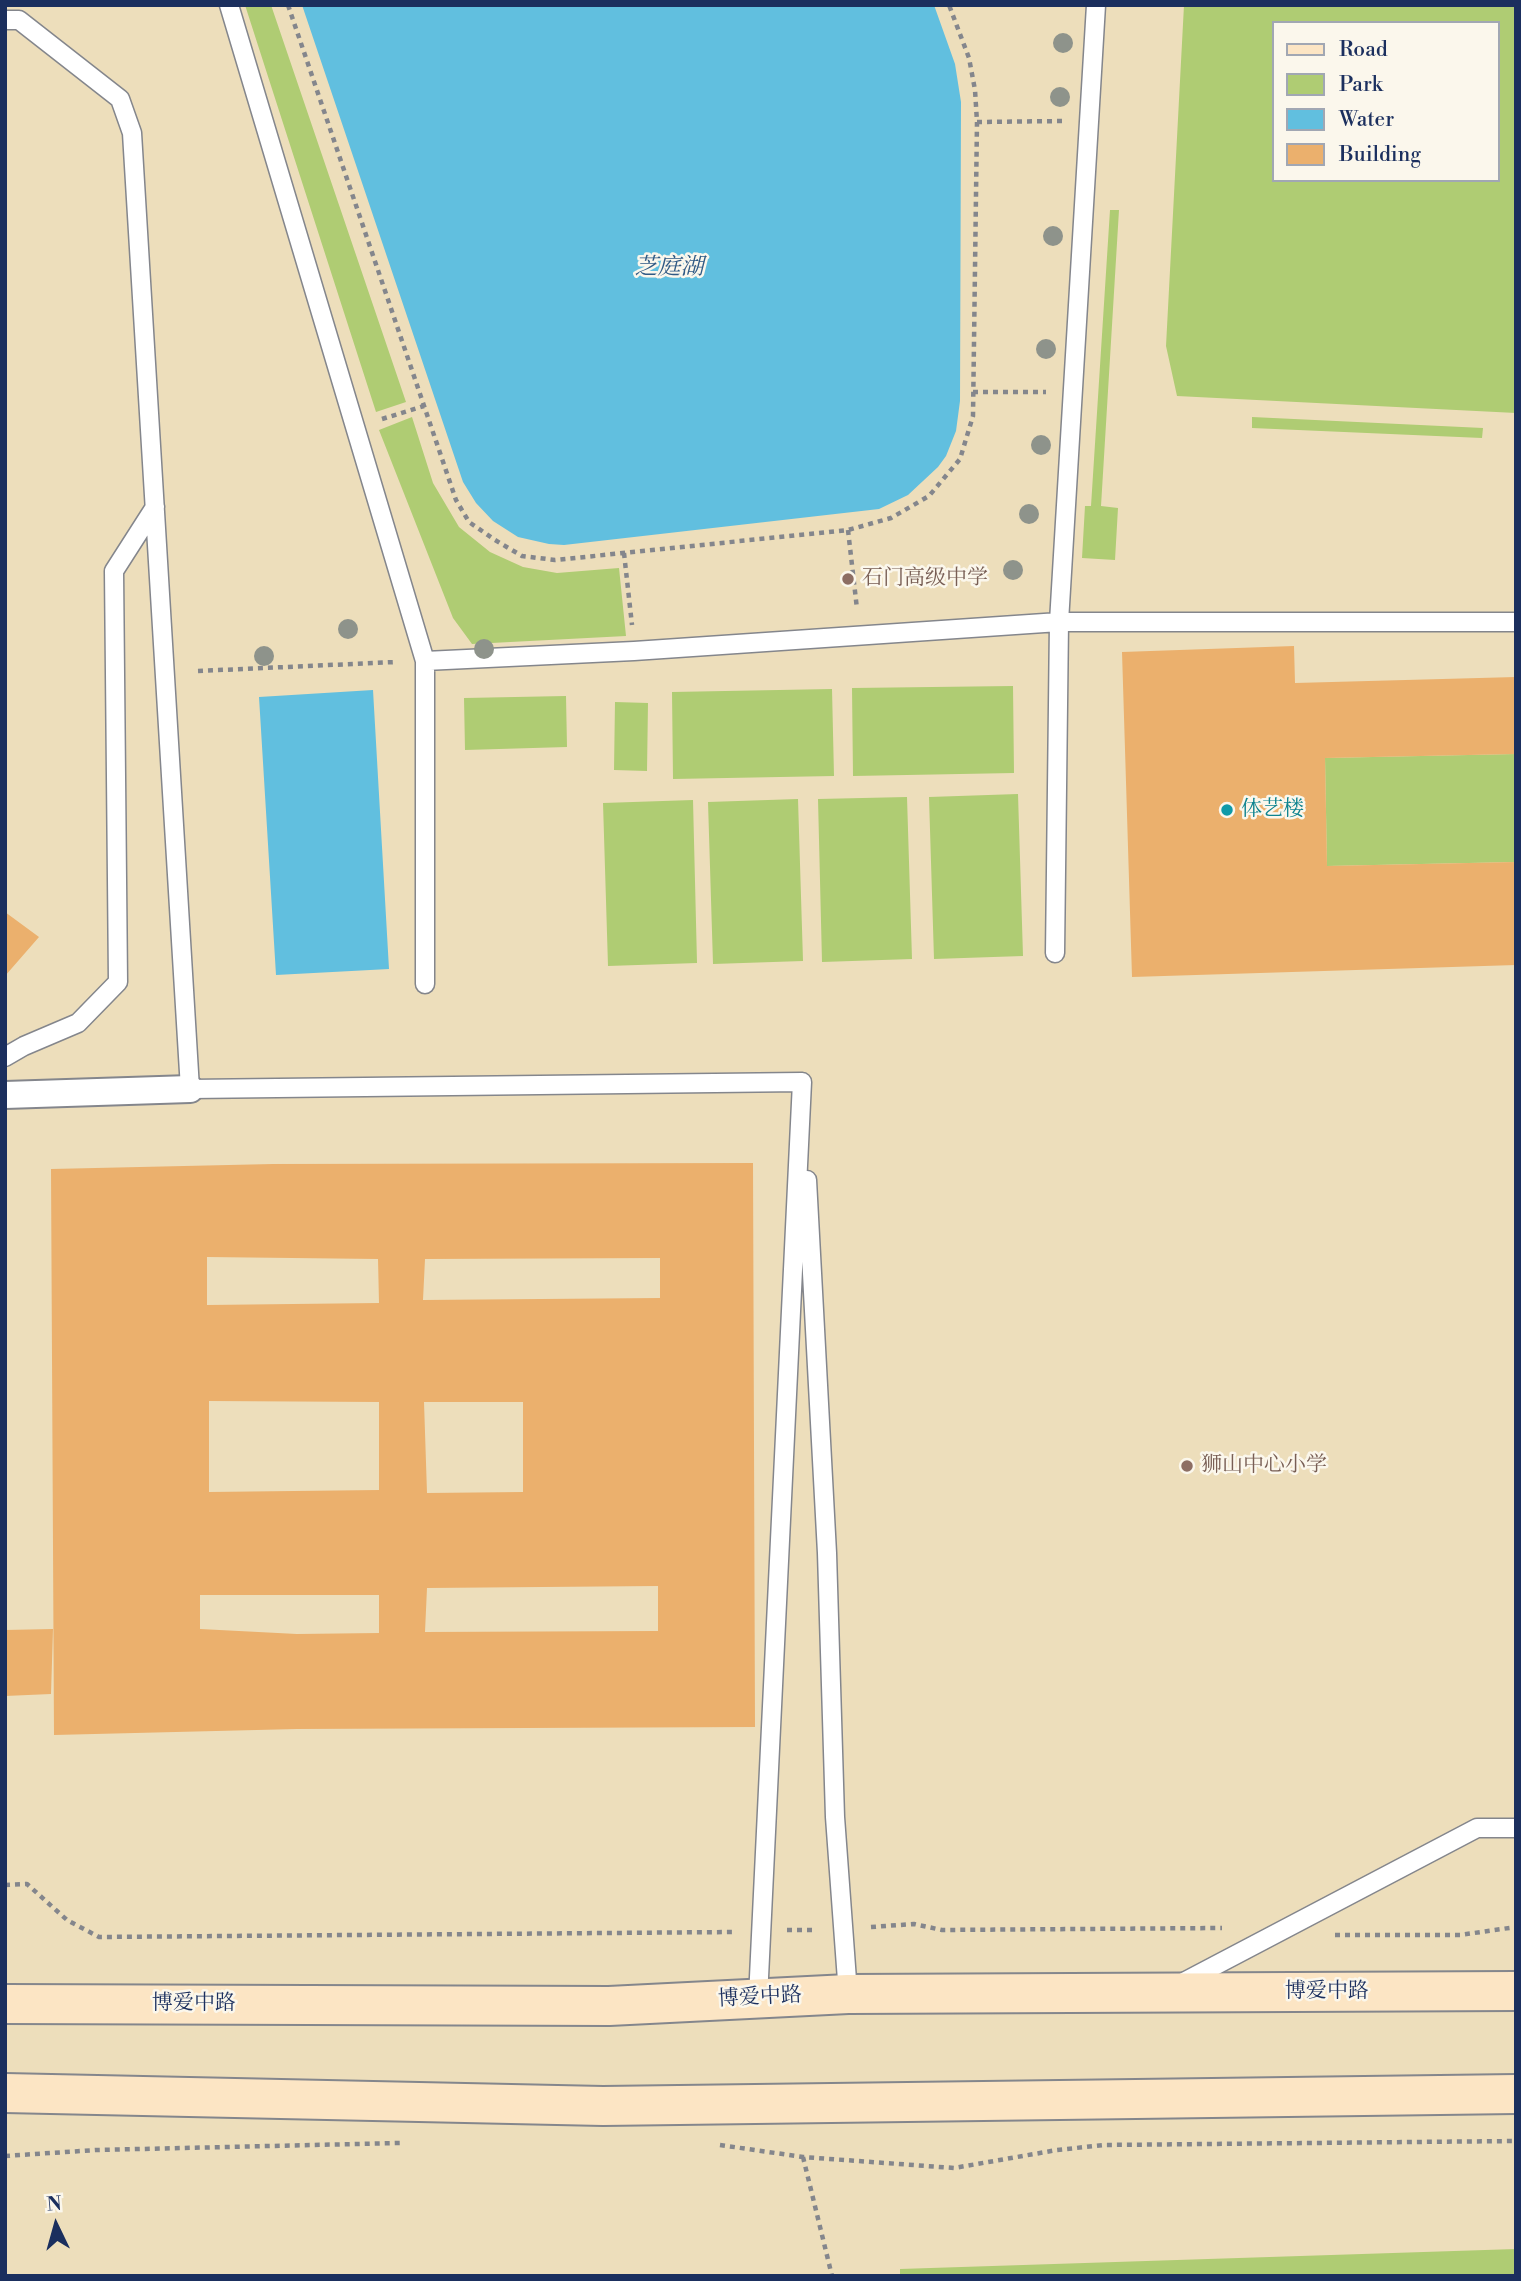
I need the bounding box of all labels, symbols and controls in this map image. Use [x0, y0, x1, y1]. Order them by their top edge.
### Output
legend [1272, 21, 1500, 182]
text: Road [1339, 37, 1388, 63]
text: Park [1339, 72, 1383, 98]
text: Water [1339, 107, 1394, 133]
text: Building [1339, 142, 1421, 168]
water label: 芝庭湖 [635, 254, 703, 282]
place label: 石门高级中学 [862, 566, 988, 592]
marker: 石门高级中学 [840, 571, 856, 587]
place label: 体艺楼 [1241, 797, 1304, 823]
marker: 体艺楼 [1219, 802, 1235, 818]
place label: 狮山中心小学 [1201, 1453, 1327, 1479]
marker: 狮山中心小学 [1179, 1458, 1195, 1474]
street label: 博爱中路 [1285, 1979, 1369, 2005]
street label: 博爱中路 [717, 1983, 803, 2013]
street label: 博爱中路 [152, 1991, 236, 2017]
north arrow [21, 2190, 91, 2260]
text: N [46, 2191, 63, 2217]

